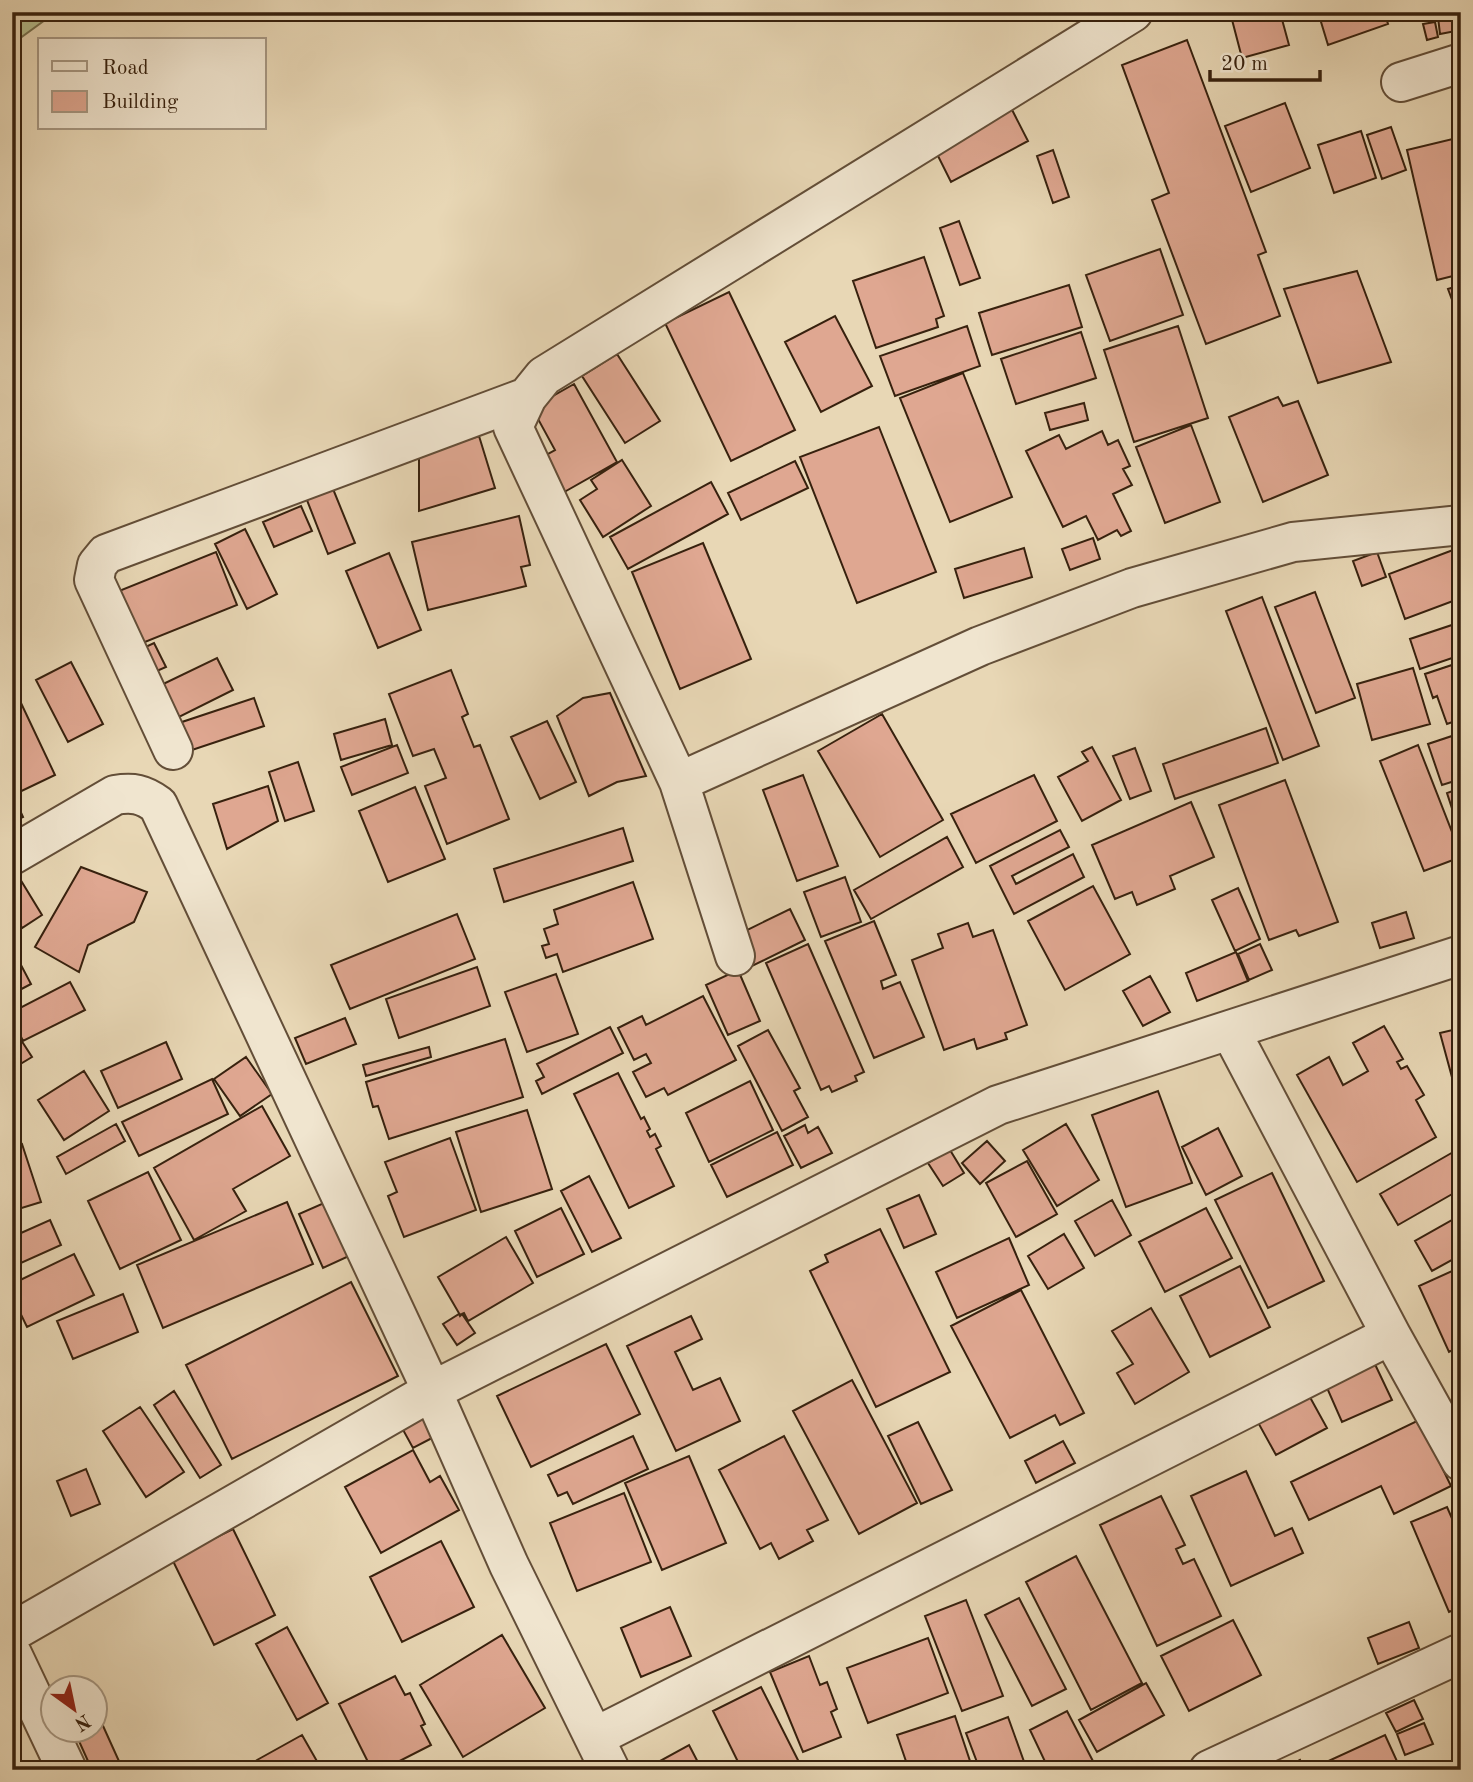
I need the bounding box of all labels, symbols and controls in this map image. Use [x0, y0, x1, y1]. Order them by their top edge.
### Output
legend [38, 38, 266, 130]
scale bar [1210, 38, 1321, 82]
text: 20 m [1221, 54, 1268, 75]
text: Road [102, 58, 149, 79]
text: Building [102, 92, 179, 113]
north arrow [38, 1674, 108, 1744]
text: N [70, 1709, 93, 1733]

